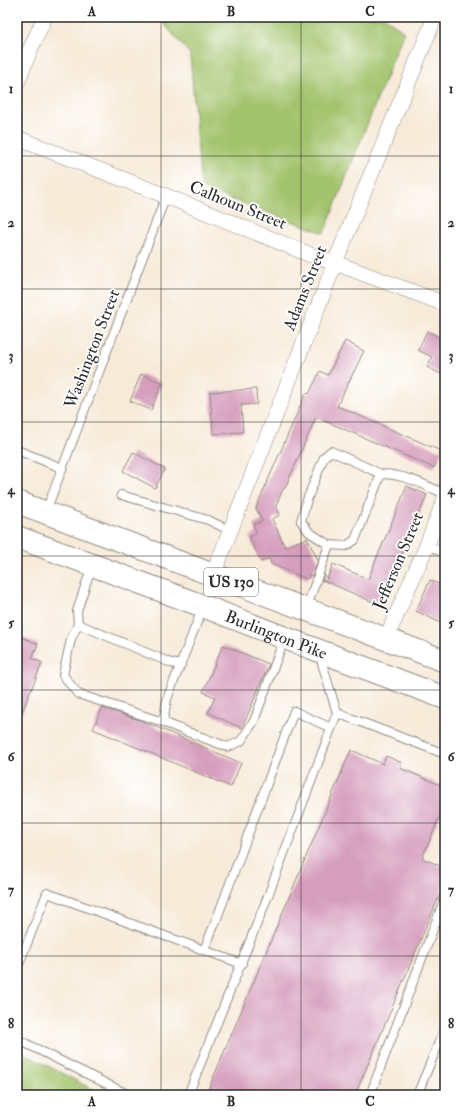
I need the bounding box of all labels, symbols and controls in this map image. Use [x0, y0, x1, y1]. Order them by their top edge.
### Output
text: A [87, 4, 97, 20]
text: B [227, 4, 235, 20]
text: C [365, 4, 375, 20]
text: 1 [9, 81, 14, 97]
text: 1 [449, 81, 454, 97]
street label: Calhoun Street [186, 176, 290, 234]
text: 2 [8, 215, 15, 231]
text: 2 [448, 215, 455, 231]
street label: Adams Street [278, 242, 332, 334]
street label: Washington Street [59, 286, 125, 413]
text: 3 [9, 348, 14, 364]
text: 3 [449, 348, 454, 364]
text: 4 [6, 482, 15, 498]
text: 4 [446, 482, 455, 498]
street label: Jefferson Street [368, 509, 429, 614]
road number: US 130 [204, 568, 258, 596]
street label: Burlington Pike [222, 605, 330, 663]
text: 5 [8, 615, 14, 631]
text: 5 [448, 615, 454, 631]
text: 6 [8, 749, 16, 765]
text: 6 [448, 749, 456, 765]
text: 7 [8, 882, 15, 898]
text: 7 [448, 882, 455, 898]
text: 8 [8, 1016, 14, 1032]
text: 8 [448, 1016, 454, 1032]
text: A [87, 1094, 97, 1110]
text: B [227, 1094, 235, 1110]
text: C [365, 1094, 375, 1110]

